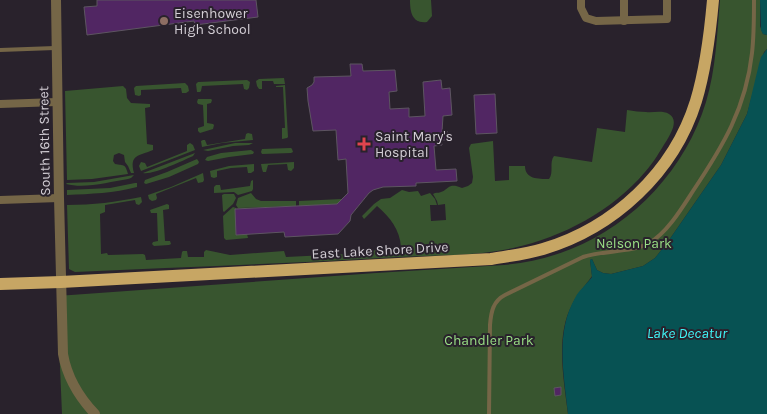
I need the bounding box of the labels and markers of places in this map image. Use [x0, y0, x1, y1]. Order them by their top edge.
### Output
place label: Eisenhower High School [174, 5, 251, 38]
marker: Eisenhower High School [158, 15, 170, 27]
place label: Saint Mary's Hospital [375, 128, 453, 161]
marker: Saint Mary's Hospital [357, 137, 371, 151]

